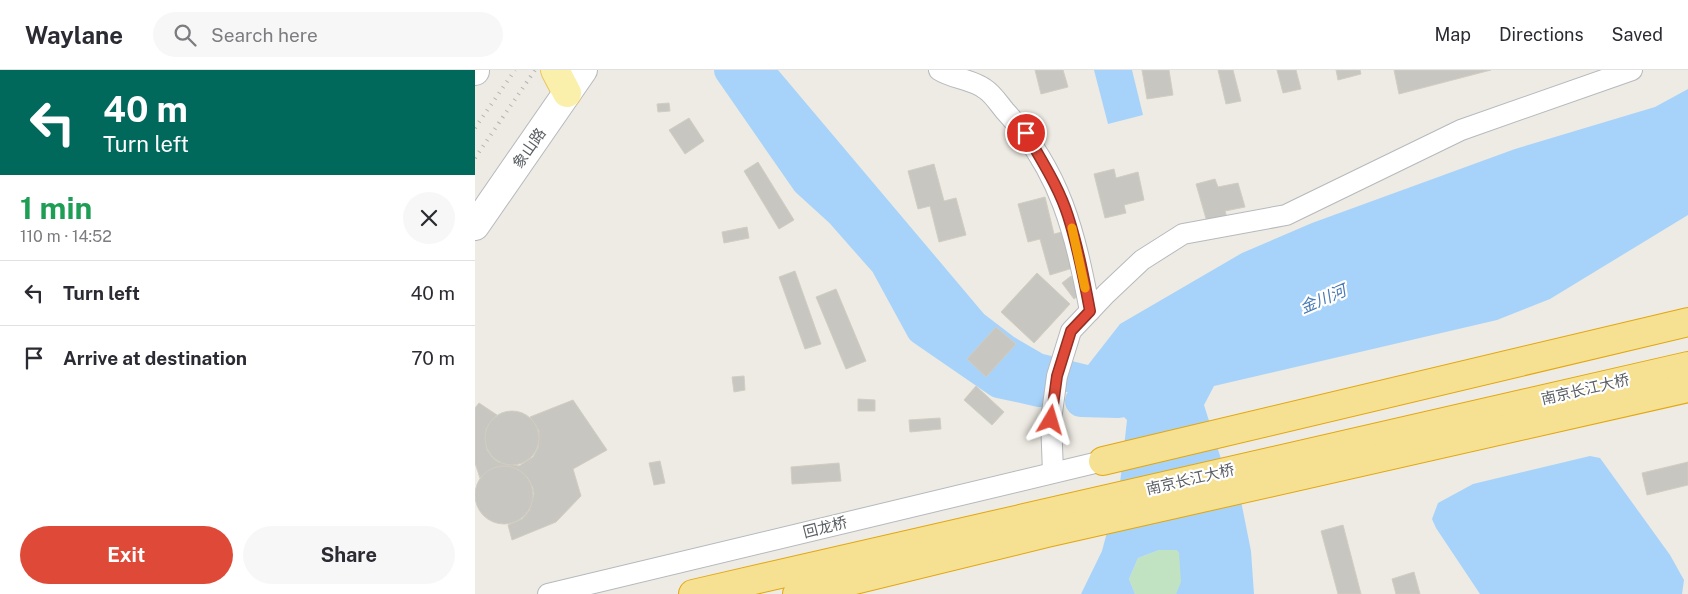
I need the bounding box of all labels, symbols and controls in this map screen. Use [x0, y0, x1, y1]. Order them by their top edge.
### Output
search box [153, 12, 503, 57]
text: Waylane [25, 21, 123, 49]
icon: search [171, 21, 199, 49]
text: Search here [211, 24, 318, 46]
text: Map [1434, 24, 1471, 45]
text: Directions [1499, 24, 1584, 45]
text: Saved [1612, 24, 1663, 45]
text: 40 m [103, 89, 188, 130]
icon: left [20, 90, 85, 155]
pin [1005, 112, 1047, 154]
icon: arrive [1012, 119, 1040, 147]
street label: 象山路 [509, 125, 549, 171]
text: Turn left [103, 131, 189, 157]
text: 1 min [20, 190, 92, 226]
button: close [403, 192, 455, 244]
text: 110 m · 14:52 [20, 227, 112, 246]
icon: left [20, 279, 48, 307]
water label: 金川河 [1297, 280, 1352, 317]
text: Turn left [63, 282, 140, 304]
text: 40 m [410, 282, 455, 304]
icon: arrive [20, 344, 48, 372]
text: Arrive at destination [63, 347, 247, 369]
text: 70 m [411, 347, 455, 369]
street label: 南京长江大桥 [1539, 371, 1631, 407]
position arrow [1024, 393, 1076, 445]
street label: 南京长江大桥 [1144, 461, 1236, 497]
street label: 回龙桥 [801, 513, 849, 541]
button: Exit [20, 526, 233, 584]
button: Share [243, 526, 455, 584]

